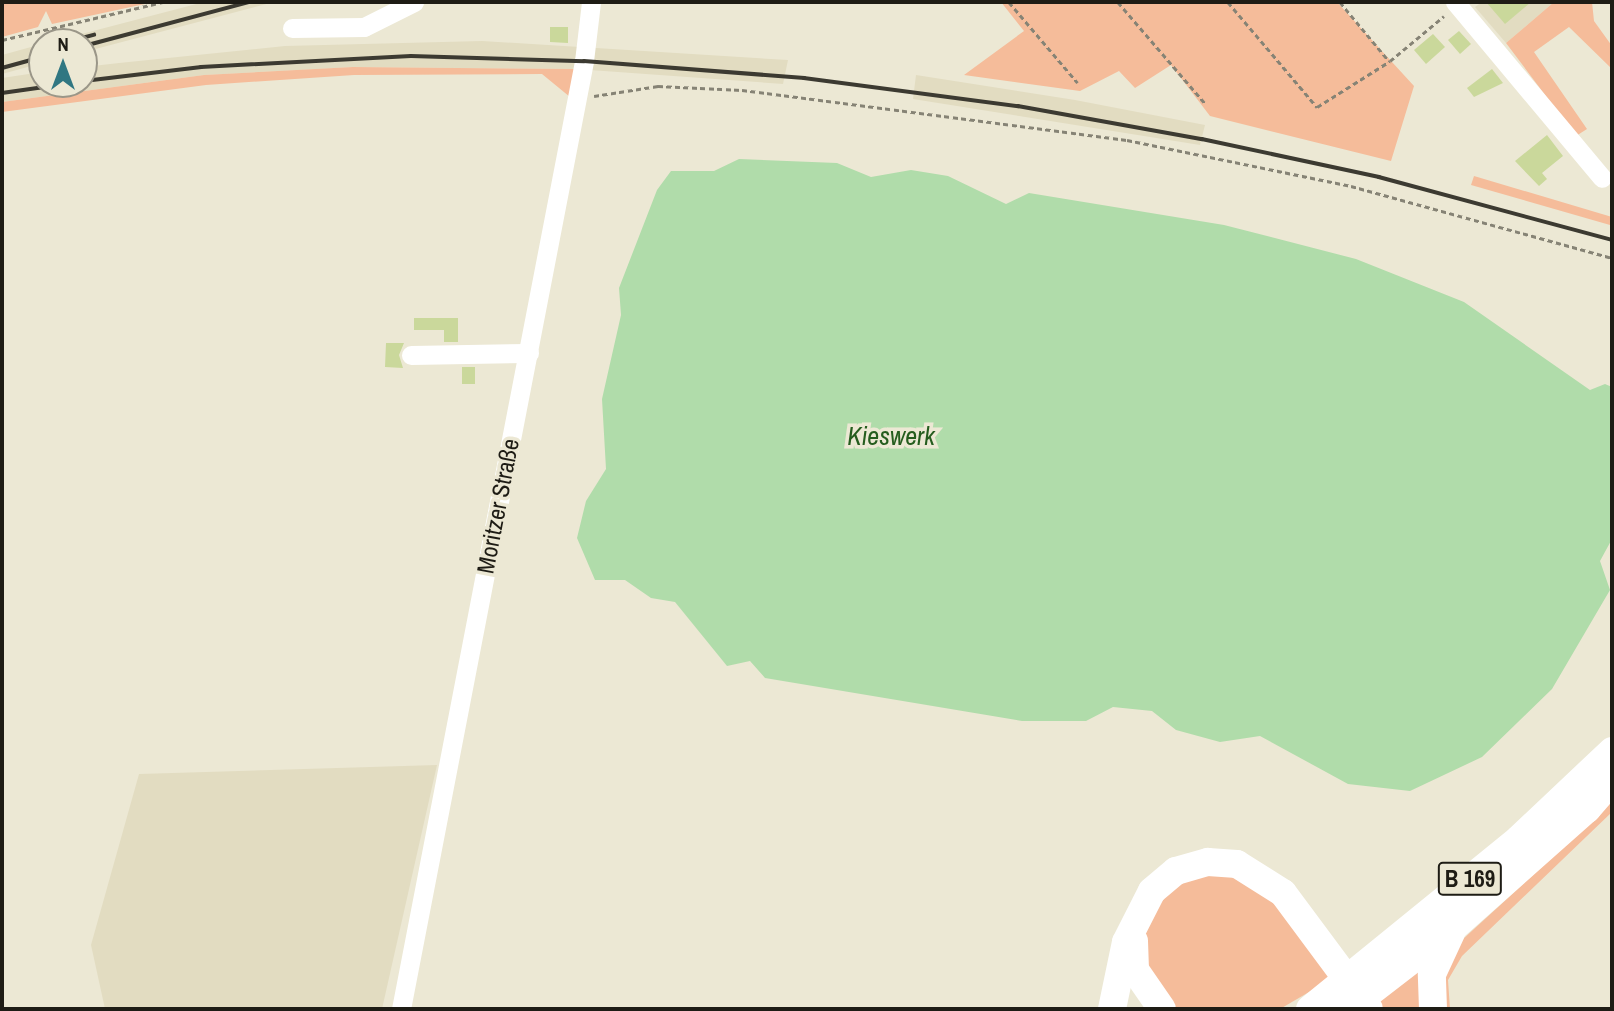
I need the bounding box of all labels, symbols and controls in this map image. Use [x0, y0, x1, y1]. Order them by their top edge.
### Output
north arrow [28, 28, 98, 98]
text: N [57, 31, 69, 57]
water label: Kieswerk [847, 420, 935, 452]
street label: Moritzer Straße [471, 436, 525, 576]
road number: B 169 [1437, 860, 1503, 898]

